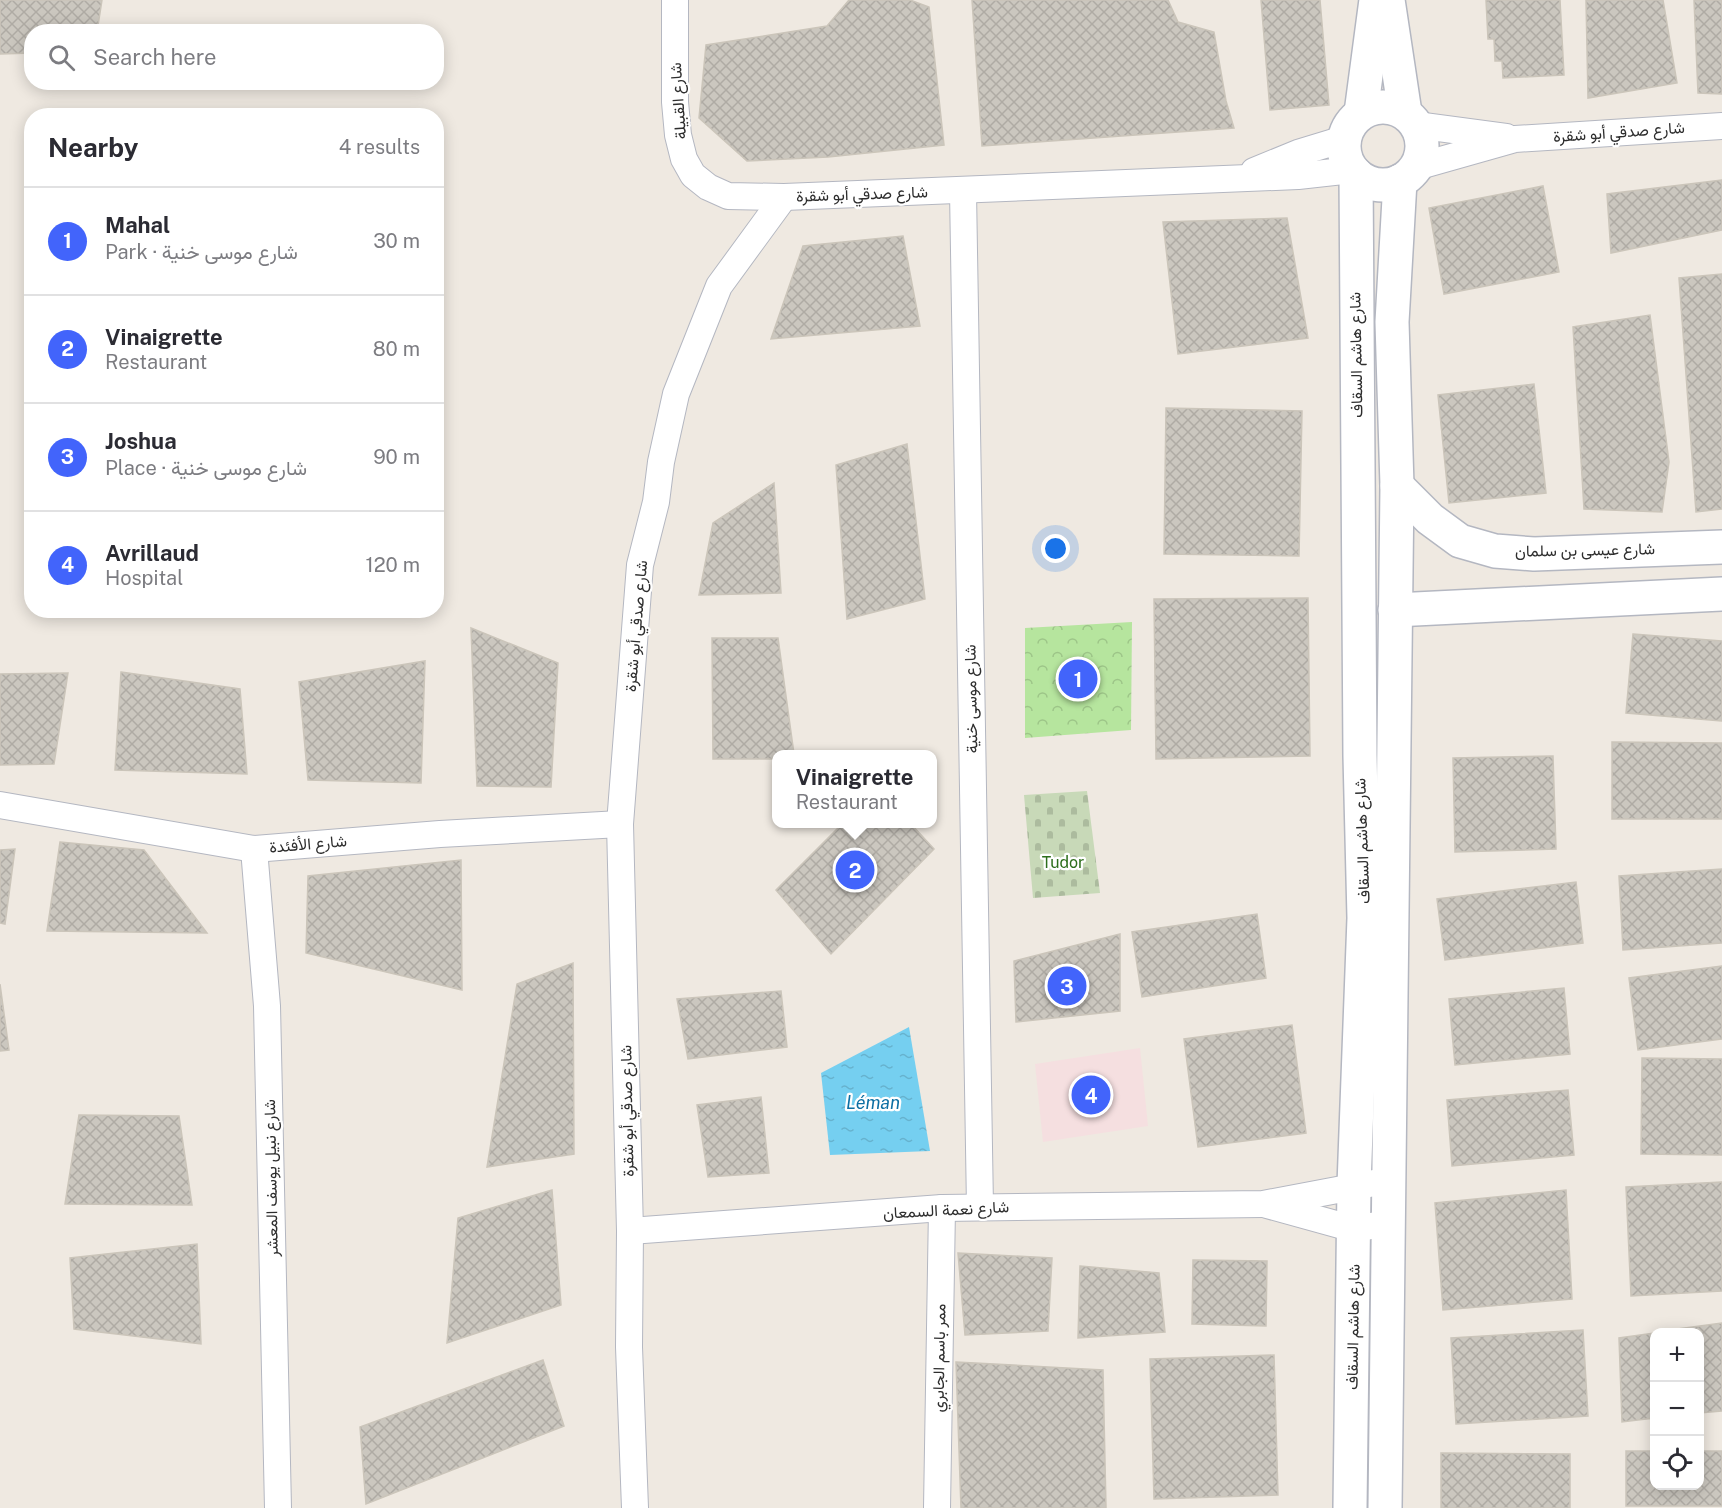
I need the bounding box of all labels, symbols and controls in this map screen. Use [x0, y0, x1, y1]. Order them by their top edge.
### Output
search box [24, 24, 444, 90]
icon: search [45, 41, 78, 74]
text: Search here [93, 44, 217, 70]
street label: شارع القبيلة [666, 62, 692, 140]
street label: شارع صدقي أبو شقرة [1553, 118, 1686, 150]
text: Nearby [48, 132, 138, 163]
text: 4 results [339, 135, 420, 159]
street label: شارع صدقي أبو شقرة [796, 182, 928, 210]
text: Mahal [105, 212, 170, 238]
text: 1 [63, 229, 72, 253]
text: 30 m [373, 229, 420, 253]
text: Park · شارع موسى خنية [105, 240, 298, 264]
street label: شارع هاشم السقاف [1345, 292, 1369, 418]
text: Vinaigrette [105, 324, 223, 350]
text: 2 [61, 337, 74, 361]
text: 80 m [373, 337, 420, 361]
text: Restaurant [105, 350, 207, 374]
text: Joshua [105, 428, 177, 454]
text: 3 [61, 445, 74, 469]
text: 90 m [373, 445, 420, 469]
text: Place · شارع موسى خنية [105, 456, 307, 480]
your location [1041, 534, 1070, 563]
street label: شارع عيسى بن سلمان [1515, 539, 1655, 563]
text: Avrillaud [105, 540, 199, 566]
text: 4 [61, 553, 74, 577]
text: 120 m [366, 553, 420, 577]
street label: شارع صدقي أبو شقرة [621, 559, 655, 693]
text: Hospital [105, 566, 183, 590]
street label: شارع موسى خنية [961, 644, 983, 754]
pin: 1 [1058, 656, 1098, 702]
popup [772, 750, 937, 828]
text: Vinaigrette [796, 764, 913, 790]
street label: شارع هاشم السقاف [1350, 778, 1376, 904]
text: Restaurant [796, 790, 898, 814]
street label: شارع الأفئدة [268, 831, 348, 859]
pin: 2 [836, 848, 874, 892]
park label: Tudor [1042, 853, 1084, 872]
pin: 3 [1048, 964, 1086, 1008]
street label: شارع صدقي أبو شقرة [616, 1045, 642, 1177]
pin: 4 [1072, 1072, 1110, 1118]
water label: Léman [846, 1092, 900, 1113]
street label: شارع نبيل يوسف المعشر [260, 1099, 284, 1258]
street label: شارع نعمة السمعان [882, 1197, 1010, 1225]
street label: شارع هاشم السقاف [1342, 1264, 1366, 1390]
street label: ممر باسم الجابري [929, 1303, 953, 1413]
map controls [1650, 1328, 1704, 1490]
button: + [1650, 1328, 1704, 1382]
button: − [1650, 1382, 1704, 1436]
button: locate [1650, 1436, 1704, 1490]

